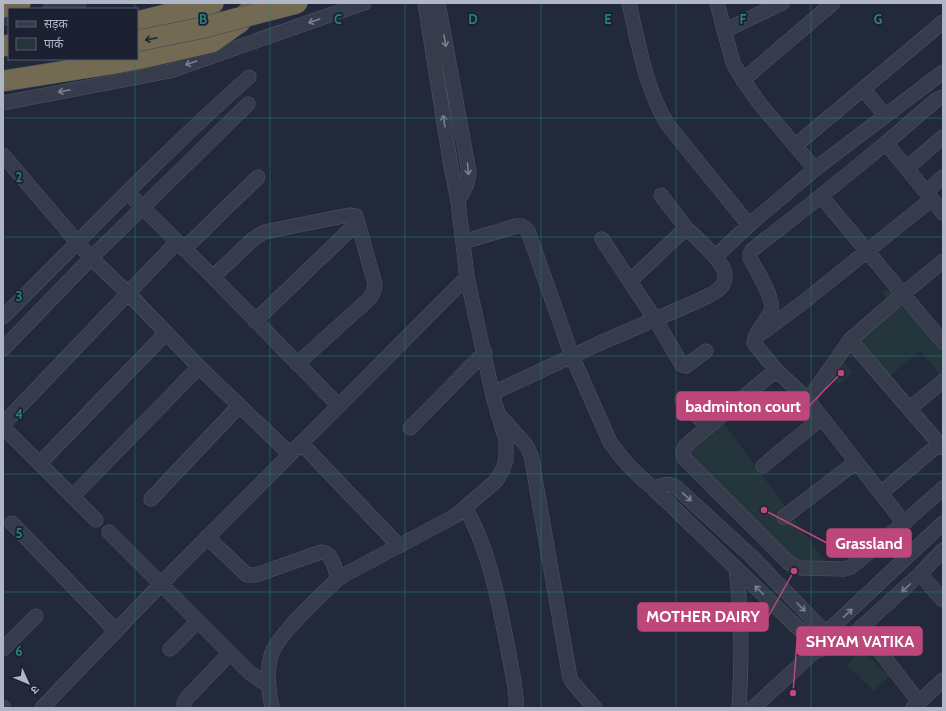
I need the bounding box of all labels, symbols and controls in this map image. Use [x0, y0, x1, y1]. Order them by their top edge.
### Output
legend [8, 8, 138, 60]
text: B [199, 11, 207, 27]
text: C [334, 11, 342, 27]
text: D [468, 11, 478, 27]
text: E [604, 11, 612, 27]
text: F [740, 11, 747, 27]
text: G [874, 11, 883, 27]
text: सड़क [44, 16, 69, 31]
one-way arrow [308, 17, 320, 25]
one-way arrow [442, 34, 450, 47]
one-way arrow [144, 35, 157, 43]
text: पार्क [44, 36, 64, 51]
one-way arrow [186, 60, 198, 68]
one-way arrow [58, 88, 71, 96]
one-way arrow [439, 115, 447, 128]
one-way arrow [465, 162, 472, 175]
text: 2 [16, 169, 23, 185]
text: 3 [15, 288, 23, 304]
callout: badminton court [677, 392, 809, 420]
text: badminton court [685, 397, 801, 416]
text: 4 [15, 406, 23, 422]
one-way arrow [682, 492, 692, 502]
text: 5 [16, 525, 23, 541]
callout: Grassland [827, 529, 911, 557]
text: Grassland [835, 534, 903, 553]
one-way arrow [901, 583, 911, 592]
one-way arrow [754, 585, 764, 595]
one-way arrow [796, 602, 806, 612]
callout: MOTHER DAIRY [638, 603, 768, 631]
text: MOTHER DAIRY [646, 607, 760, 626]
one-way arrow [843, 608, 853, 618]
callout: SHYAM VATIKA [797, 627, 922, 655]
text: SHYAM VATIKA [806, 632, 914, 651]
text: 6 [15, 643, 23, 659]
north arrow [8, 663, 48, 703]
text: उ [28, 683, 42, 698]

